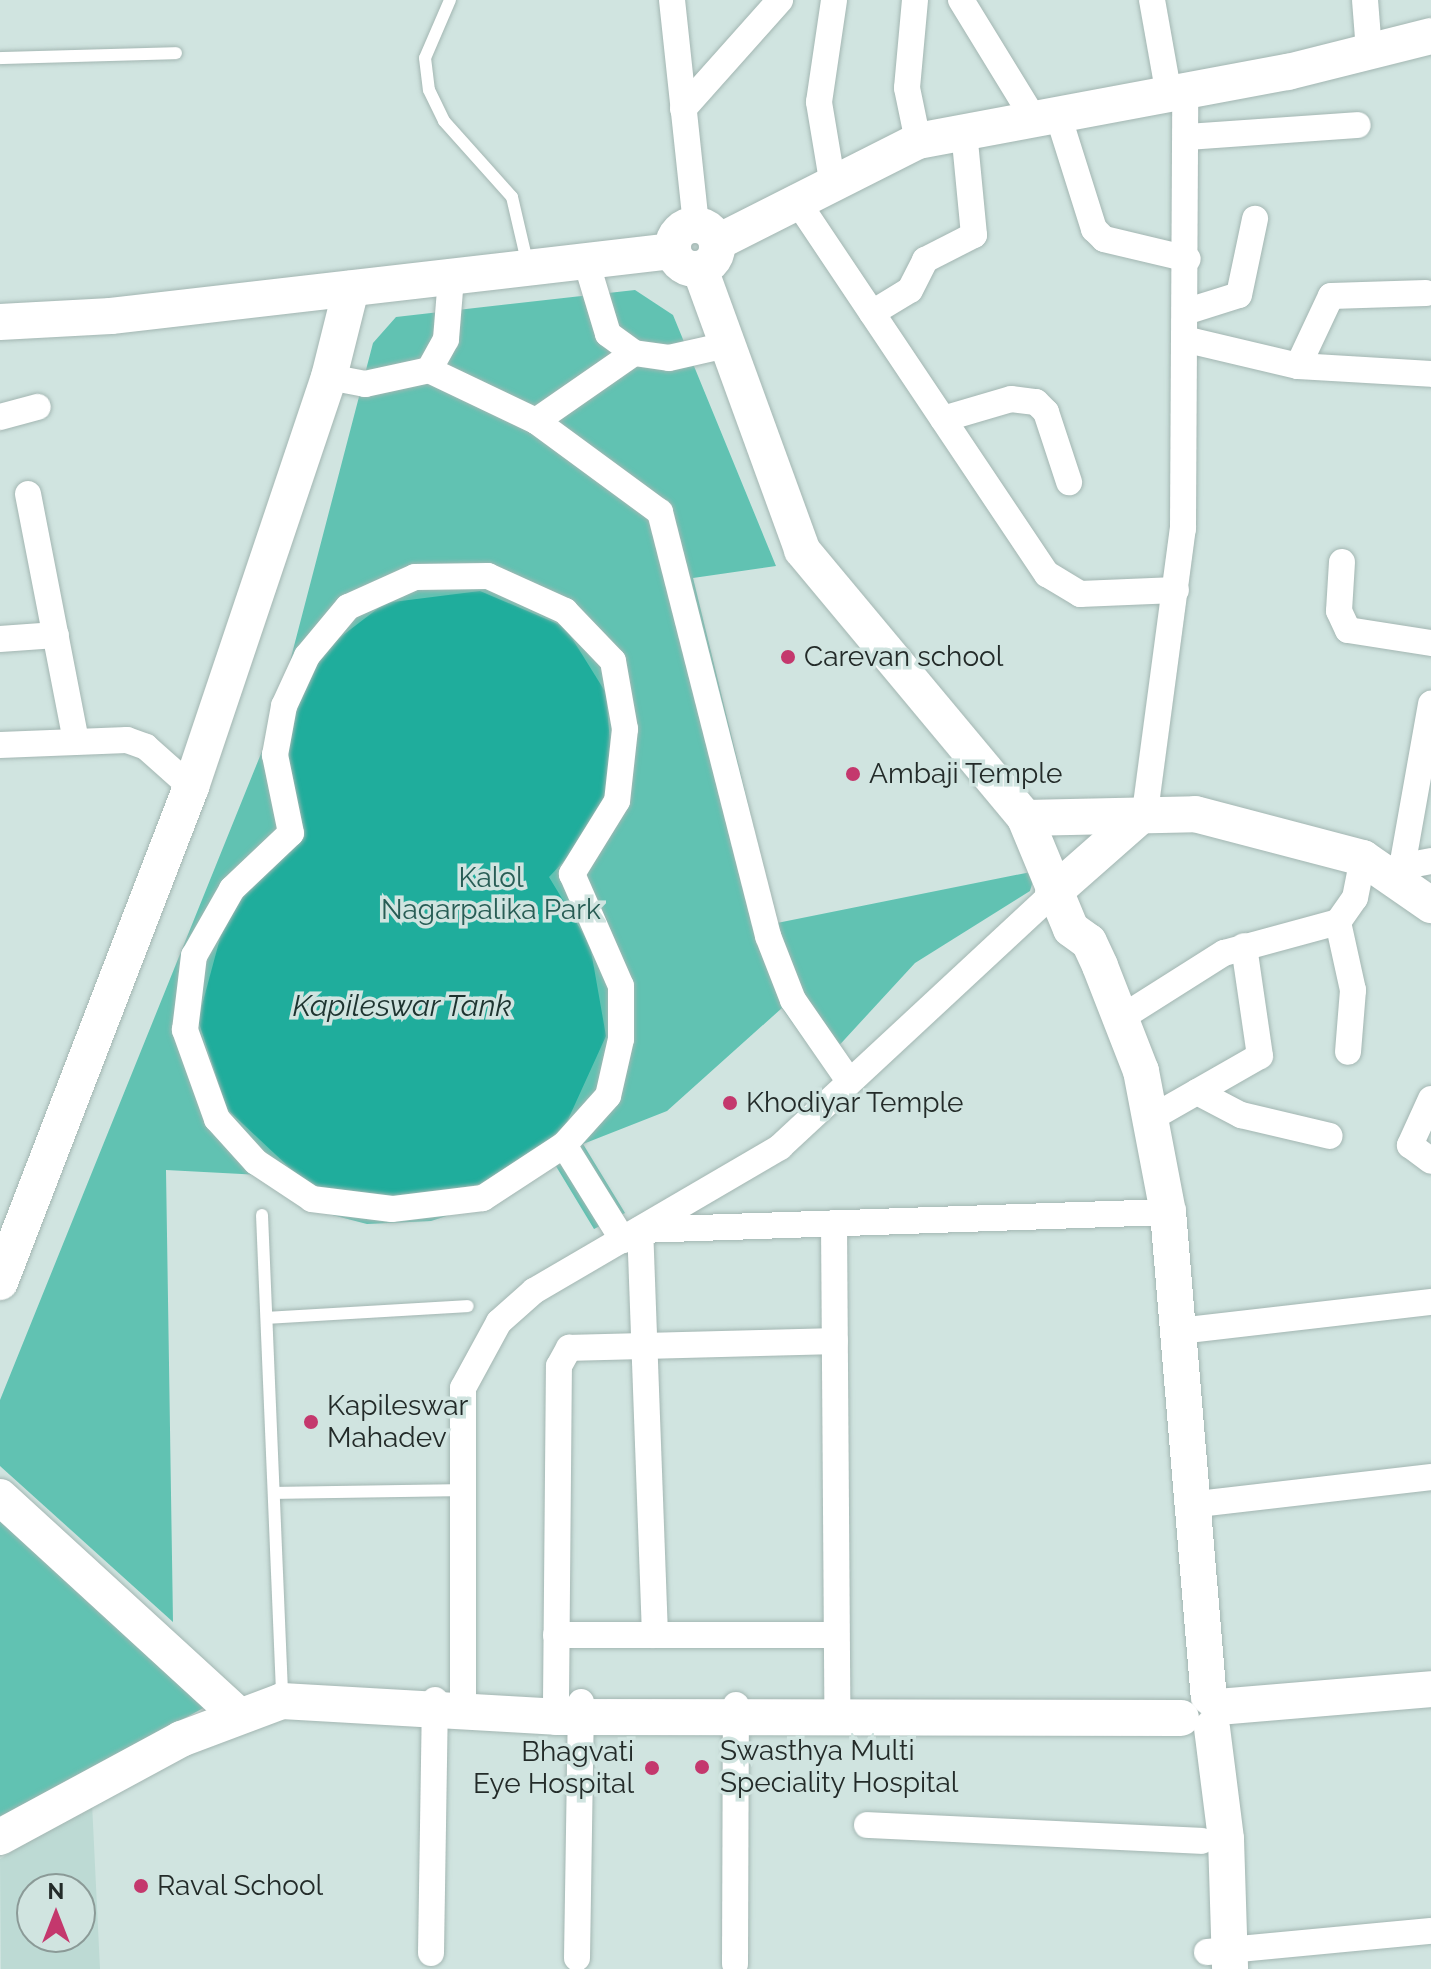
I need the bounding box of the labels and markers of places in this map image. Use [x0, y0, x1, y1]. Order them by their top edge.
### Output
place label: Carevan school [804, 640, 1003, 674]
marker: Carevan school [779, 648, 797, 666]
place label: Ambaji Temple [869, 757, 1063, 791]
marker: Ambaji Temple [844, 765, 862, 783]
place label: Khodiyar Temple [746, 1086, 965, 1120]
marker: Khodiyar Temple [721, 1094, 739, 1112]
place label: Kapileswar Mahadev [327, 1389, 468, 1455]
marker: Kapileswar Mahadev [302, 1413, 320, 1431]
place label: Swasthya Multi Speciality Hospital [720, 1734, 959, 1800]
place label: Bhagvati Eye Hospital [473, 1735, 634, 1801]
marker: Swasthya Multi Speciality Hospital [691, 1756, 713, 1778]
marker: Bhagvati Eye Hospital [641, 1757, 663, 1779]
place label: Raval School [157, 1869, 324, 1903]
marker: Raval School [132, 1877, 150, 1895]

